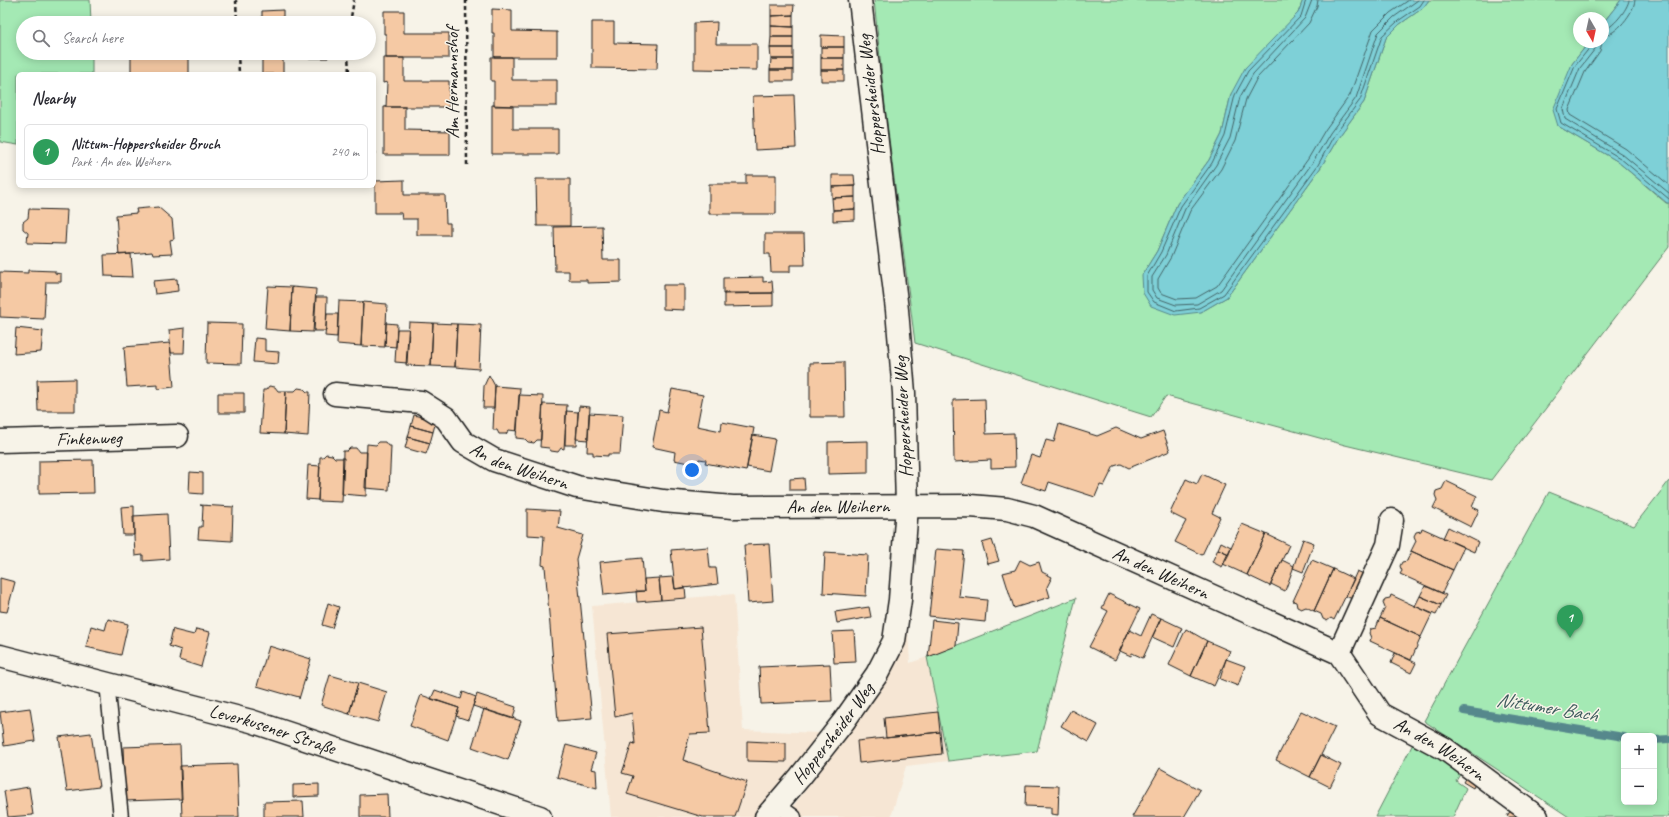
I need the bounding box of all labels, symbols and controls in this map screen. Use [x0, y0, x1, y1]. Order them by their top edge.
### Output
north arrow [1573, 12, 1609, 48]
search box [16, 16, 376, 60]
street label: Am Hermannshof [440, 23, 464, 139]
icon: search [30, 27, 52, 49]
text: Search here [62, 29, 123, 48]
street label: Hoppersheider Weg [852, 32, 890, 157]
text: Nearby [32, 88, 75, 109]
text: Nittum-Hoppersheider Bruch [71, 135, 220, 154]
text: 1 [43, 144, 49, 160]
text: 240 m [331, 144, 359, 160]
text: Park · An den Weihern [71, 154, 171, 170]
street label: Hoppersheider Weg [888, 355, 918, 478]
street label: Finkenweg [56, 426, 123, 451]
street label: An den Weihern [466, 437, 573, 496]
your location [682, 460, 702, 480]
street label: An den Weihern [786, 494, 891, 519]
street label: An den Weihern [1109, 541, 1214, 606]
pin: 1 [1557, 605, 1583, 638]
street label: Hoppersheider Weg [787, 677, 880, 790]
water label: Nittumer Bach [1495, 687, 1601, 728]
street label: Leverkusener Straße [207, 699, 340, 761]
street label: An den Weihern [1390, 712, 1491, 787]
map controls [1621, 733, 1657, 805]
button: + [1621, 733, 1657, 769]
button: − [1621, 769, 1657, 805]

